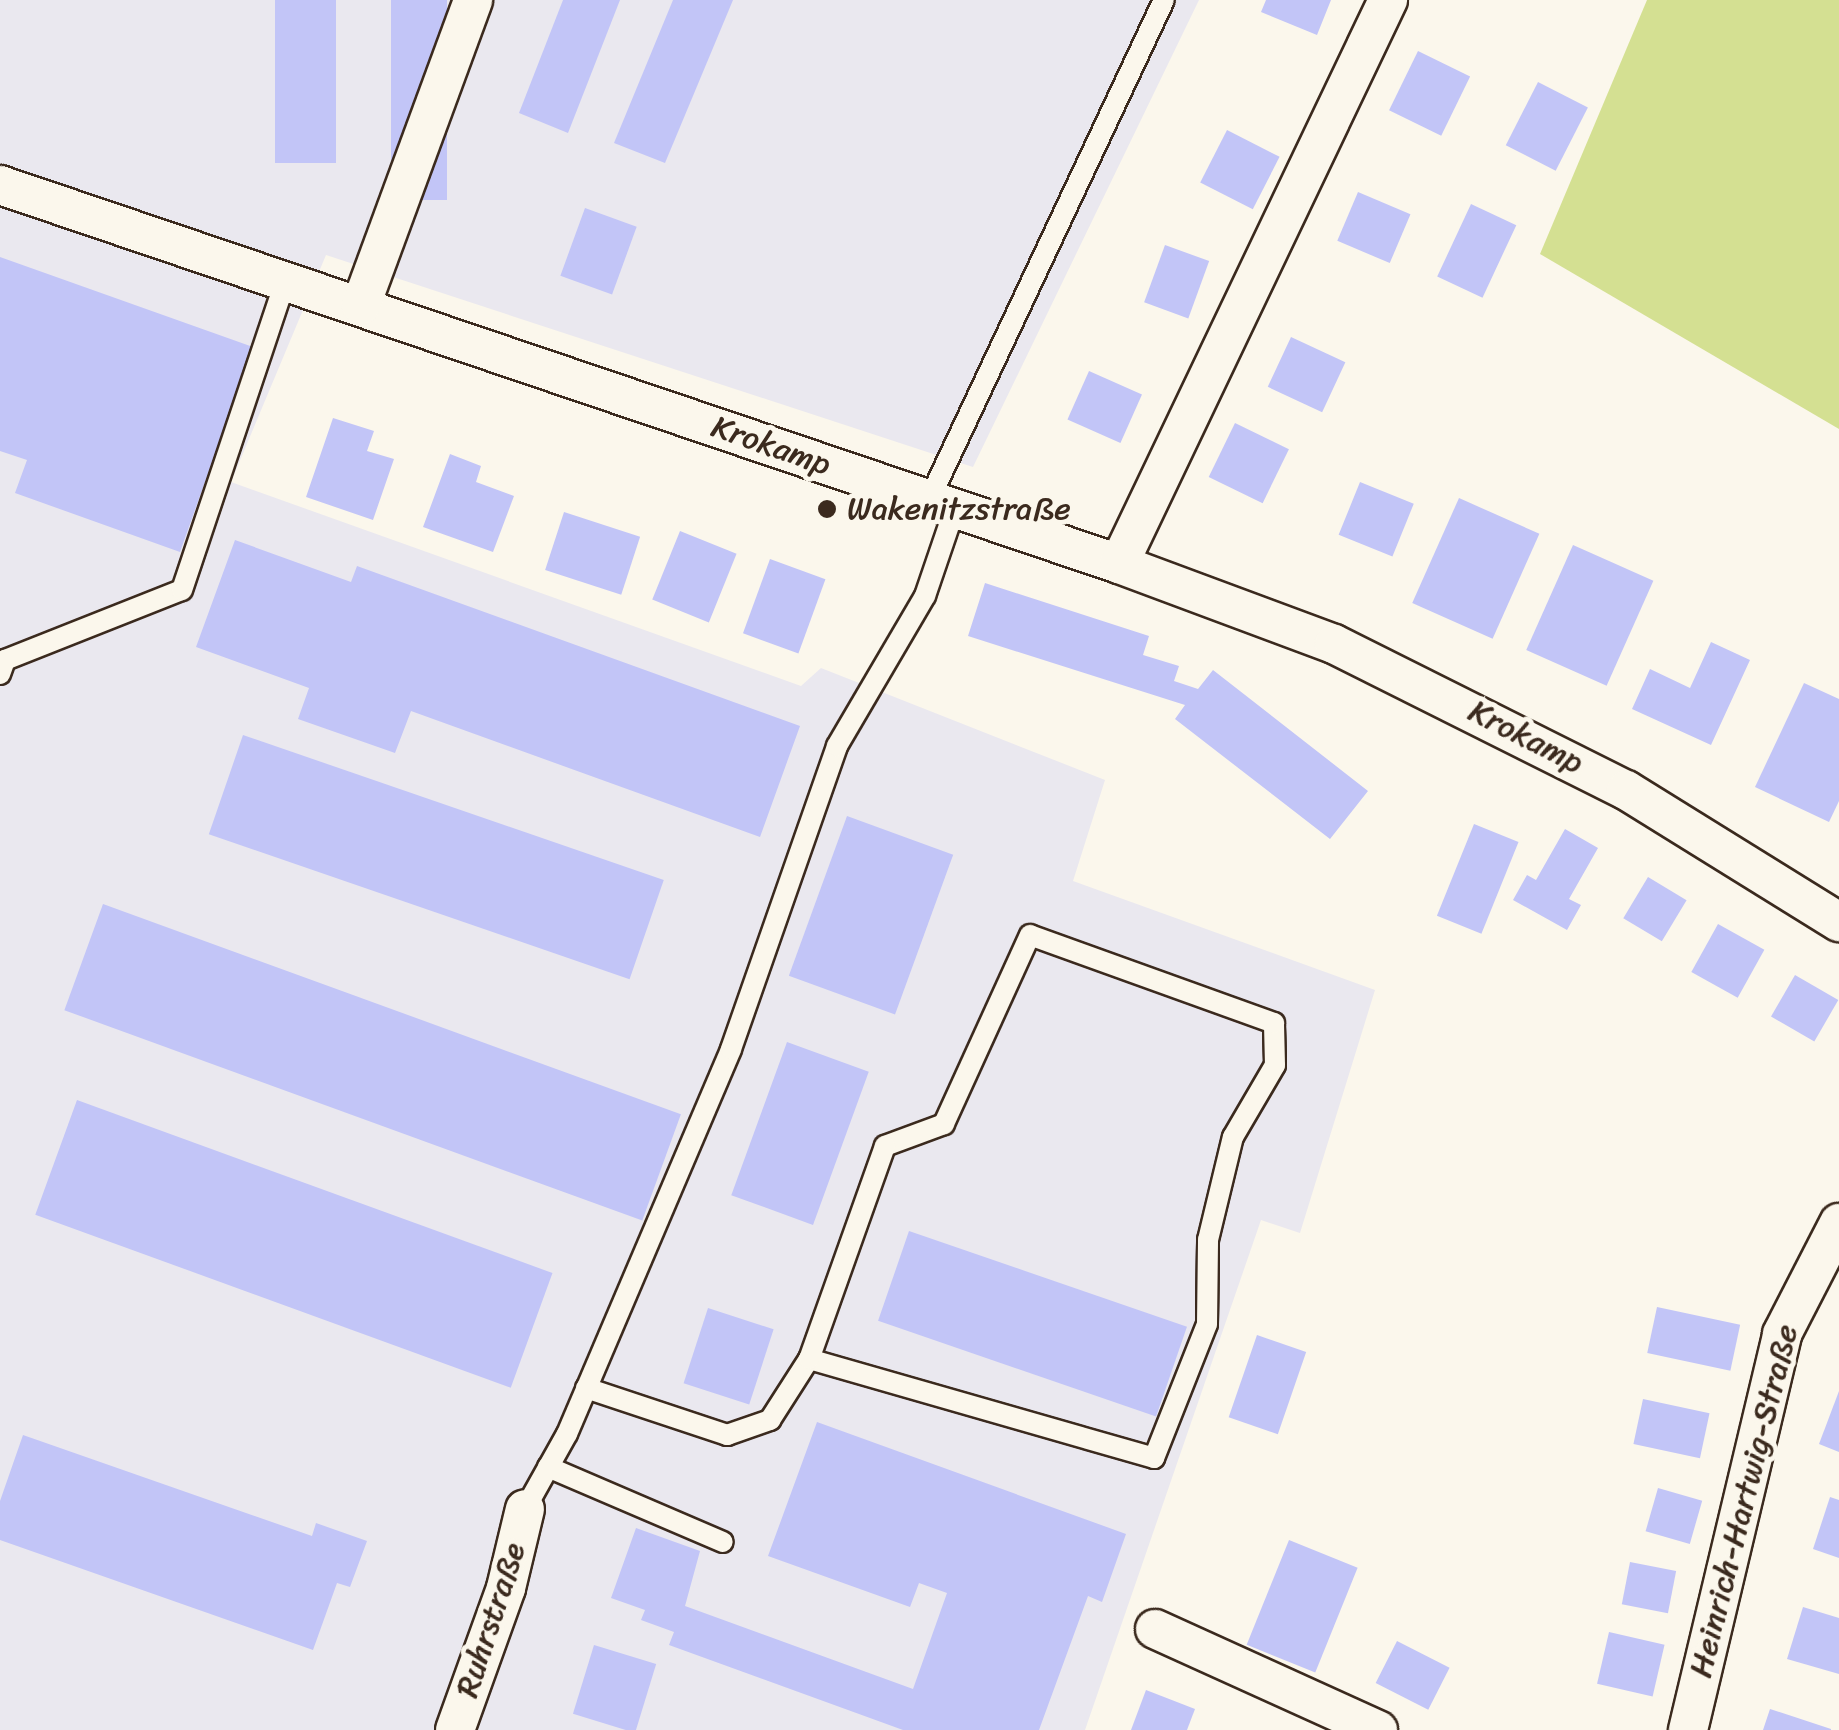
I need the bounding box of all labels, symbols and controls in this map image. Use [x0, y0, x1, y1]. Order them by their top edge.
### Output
street label: Krokamp [706, 408, 836, 484]
place label: Wakenitzstraße [847, 490, 1071, 528]
marker: Wakenitzstraße [816, 498, 838, 520]
street label: Krokamp [1462, 692, 1590, 782]
street label: Heinrich-Hartwig-Straße [1682, 1321, 1806, 1681]
street label: Ruhrstraße [448, 1538, 534, 1702]

